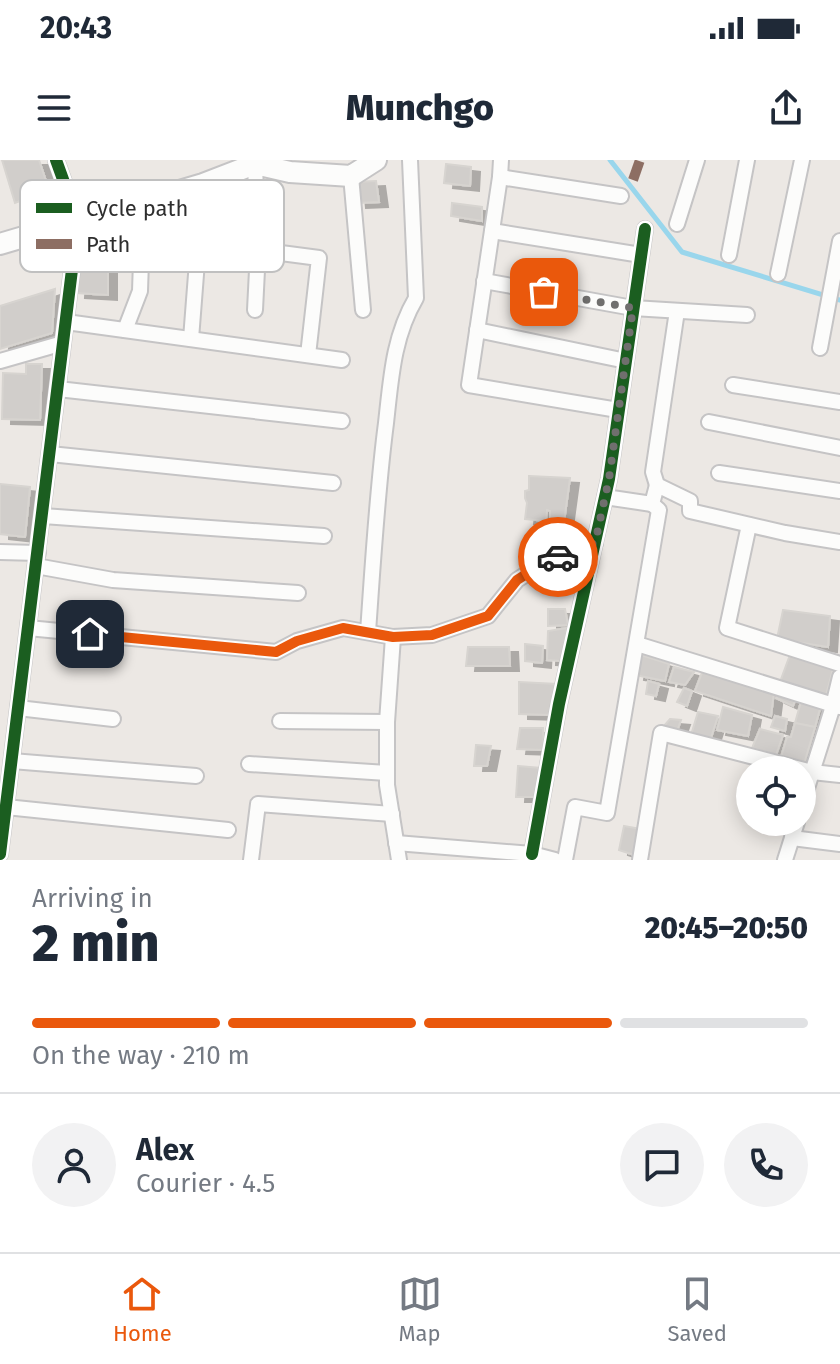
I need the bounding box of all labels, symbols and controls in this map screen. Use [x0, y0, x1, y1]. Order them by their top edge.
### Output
text: 20:43 [40, 10, 112, 46]
icon: menu [32, 86, 76, 130]
text: Munchgo [346, 86, 494, 130]
icon: share [764, 86, 808, 130]
legend [20, 180, 284, 272]
text: Cycle path [86, 195, 188, 222]
text: Path [86, 231, 130, 258]
pin [510, 258, 578, 326]
icon: bag [522, 270, 566, 314]
courier [518, 517, 598, 597]
icon: car [536, 535, 580, 579]
pin [56, 600, 124, 668]
icon: home [68, 612, 112, 656]
map controls [736, 756, 816, 836]
button: locate [736, 756, 816, 836]
text: Arriving in [32, 883, 153, 914]
text: 20:45–20:50 [645, 910, 808, 946]
text: 2 min [32, 912, 159, 975]
text: On the way · 210 m [32, 1040, 250, 1071]
button: person [32, 1123, 116, 1207]
button: chat [620, 1123, 704, 1207]
button: phone [724, 1123, 808, 1207]
text: Alex [136, 1132, 194, 1168]
text: Courier · 4.5 [136, 1168, 275, 1199]
tab: Home [113, 1272, 172, 1347]
tab: Map [398, 1272, 442, 1347]
tab: Saved [668, 1272, 727, 1347]

